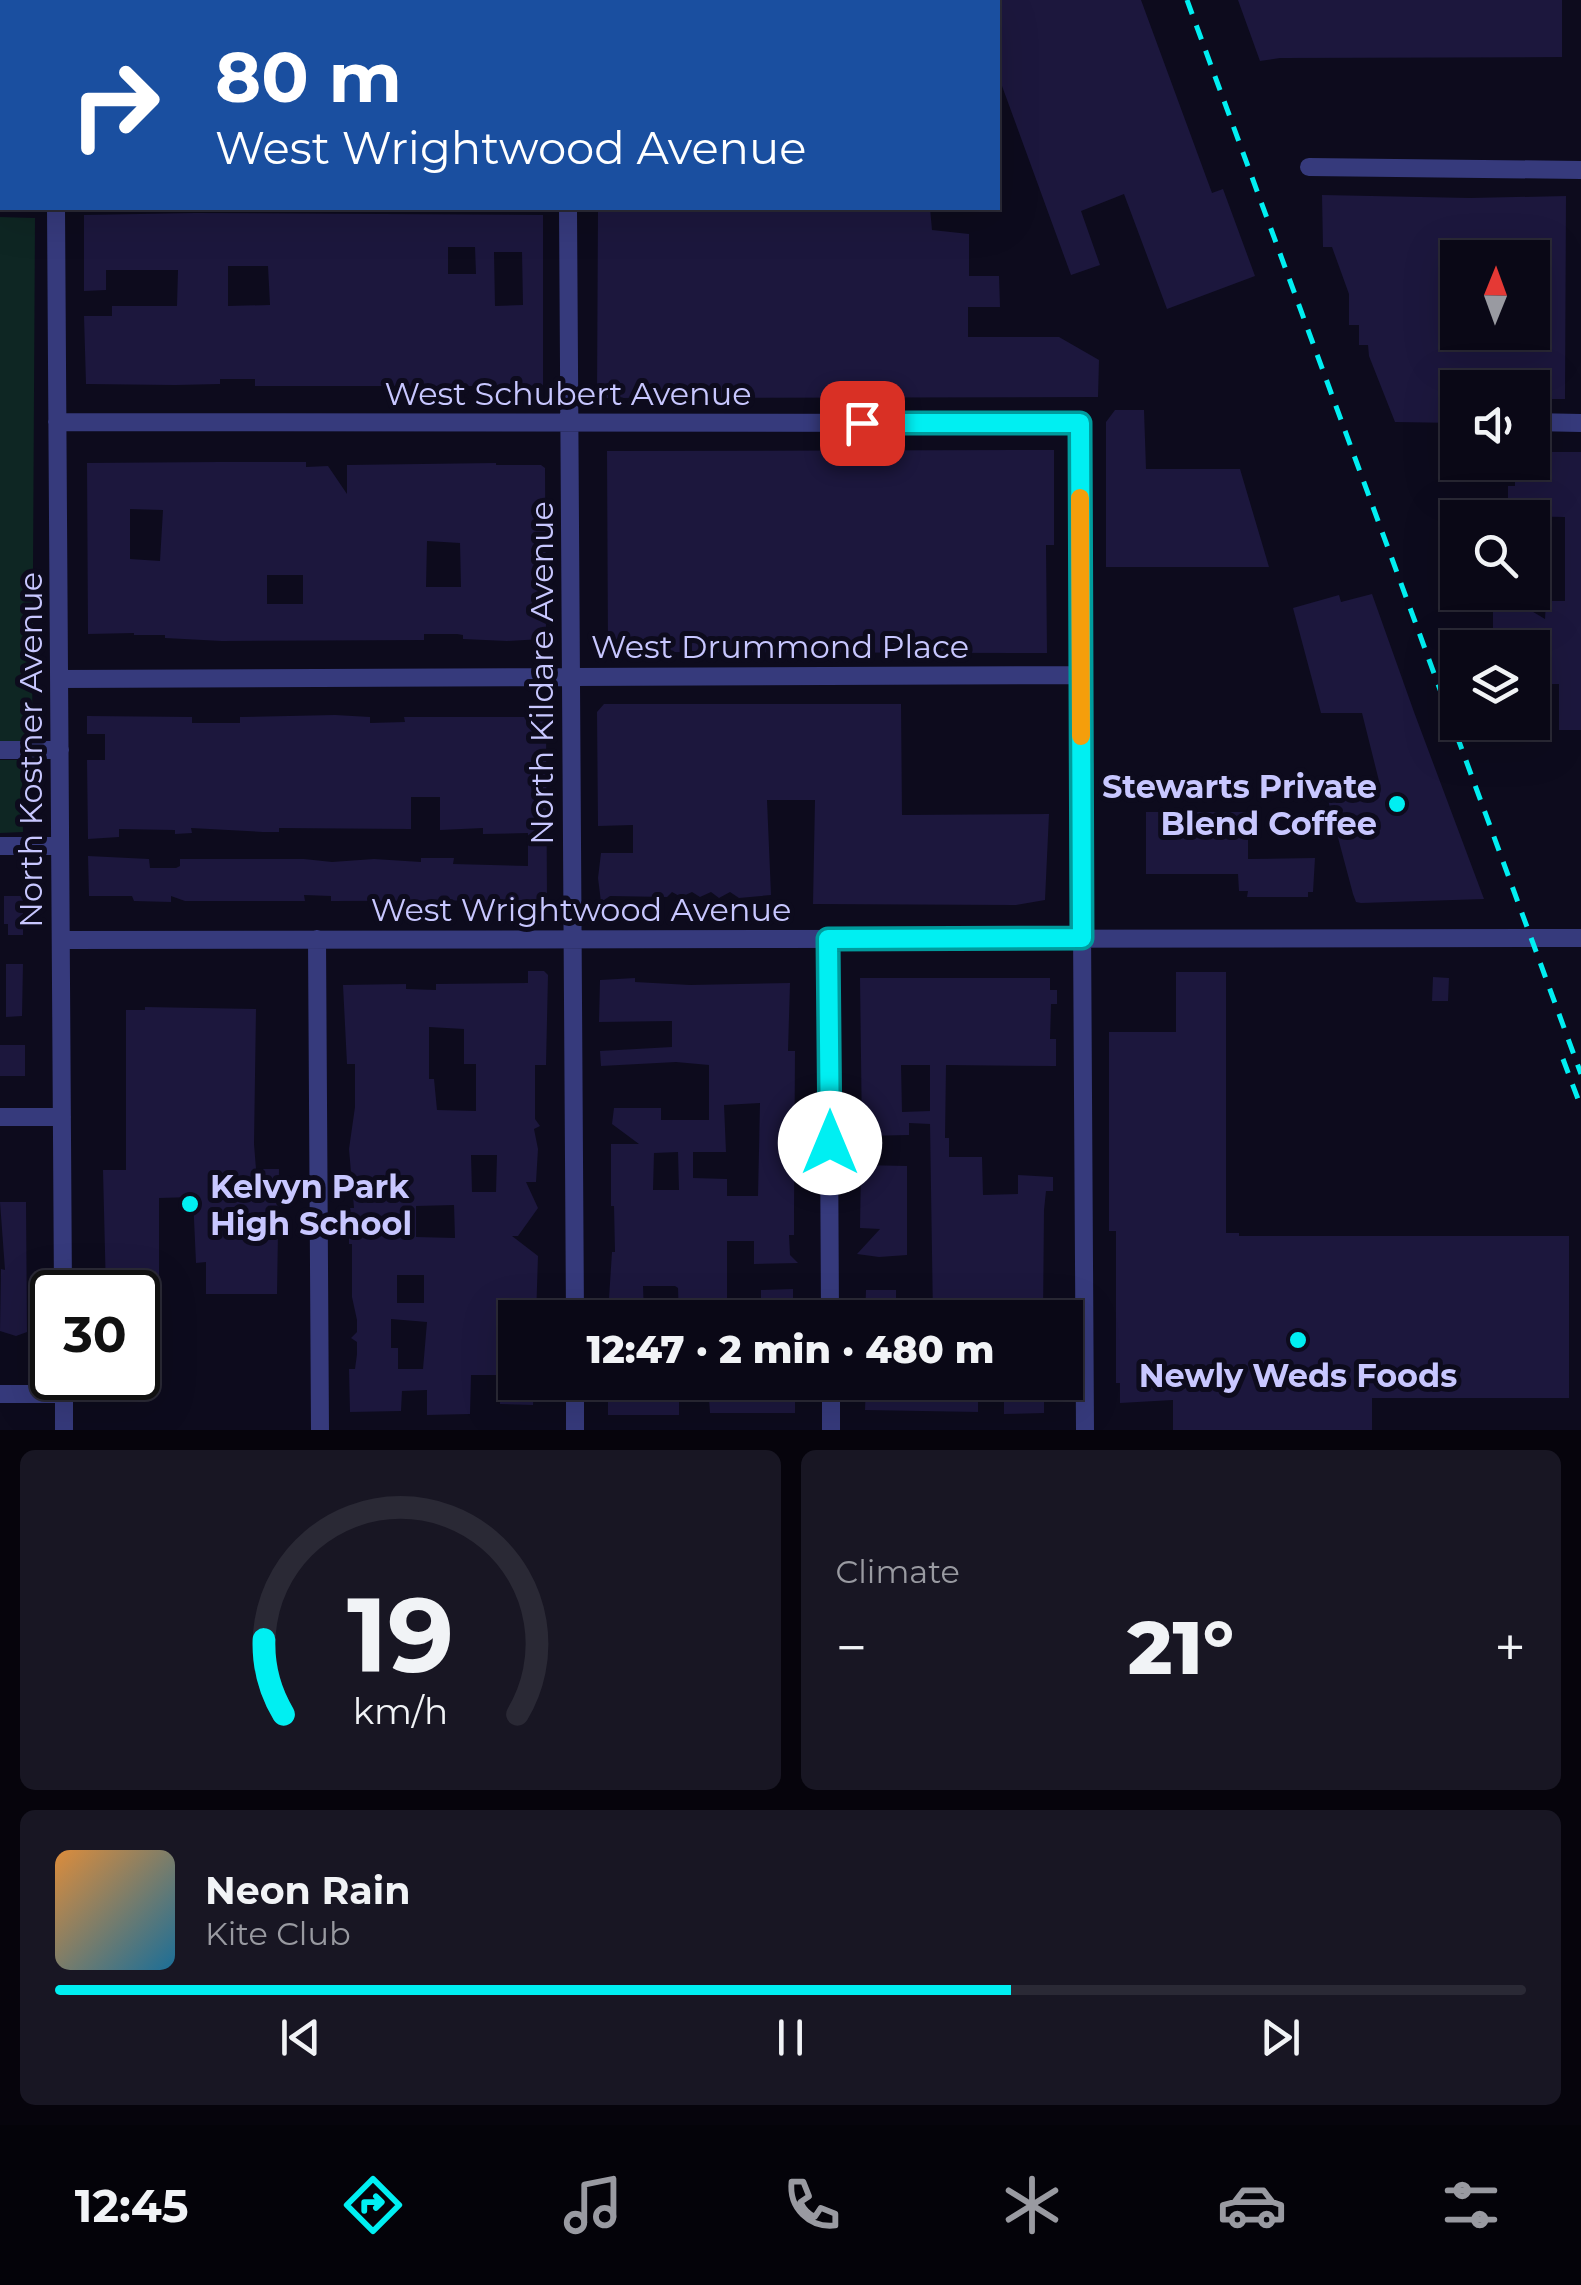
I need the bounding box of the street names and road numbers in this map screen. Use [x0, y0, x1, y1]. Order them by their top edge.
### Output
street label: West Schubert Avenue [384, 374, 752, 413]
street label: North Kildare Avenue [522, 501, 561, 845]
street label: North Kostner Avenue [11, 572, 50, 928]
street label: West Drummond Place [591, 627, 969, 666]
street label: West Wrightwood Avenue [371, 890, 791, 929]

